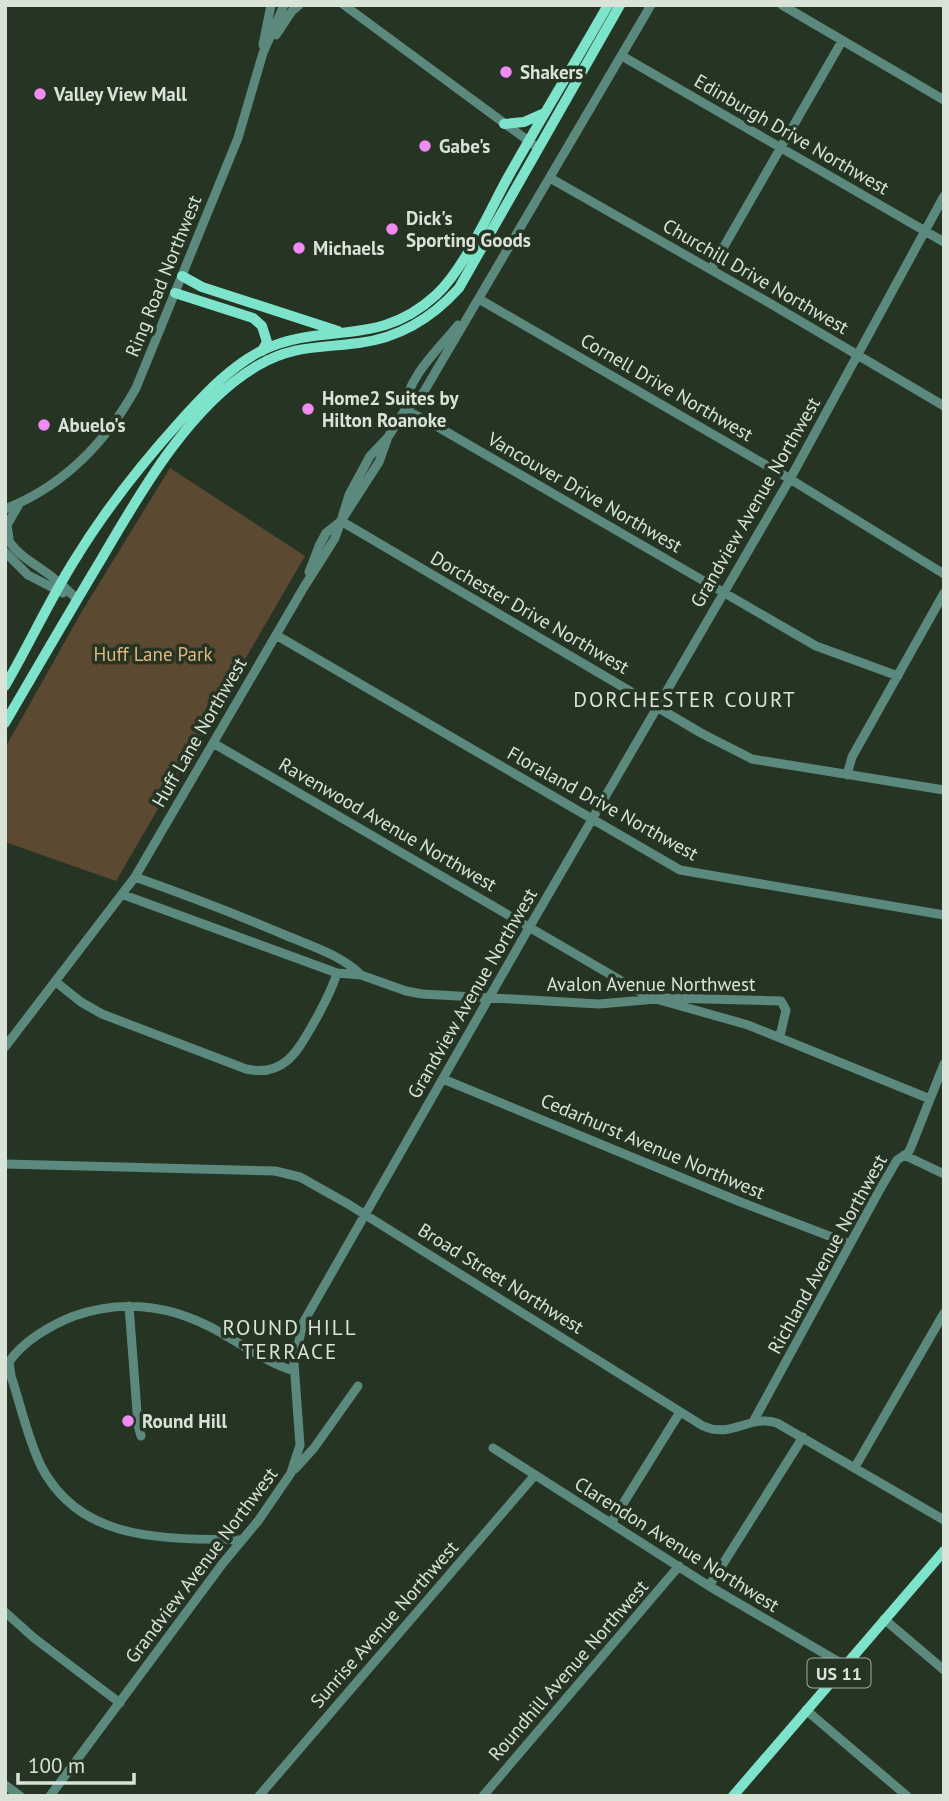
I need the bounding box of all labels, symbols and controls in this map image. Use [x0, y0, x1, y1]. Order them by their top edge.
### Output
place label: Shakers [520, 60, 583, 84]
marker: Shakers [498, 64, 514, 80]
street label: Edinburgh Drive Northwest [690, 68, 894, 200]
place label: Valley View Mall [53, 82, 187, 106]
marker: Valley View Mall [32, 86, 48, 102]
place label: Gabe's [439, 134, 490, 158]
marker: Gabe's [417, 138, 433, 154]
street label: Ring Road Northwest [120, 191, 207, 360]
place label: Dick's Sporting Goods [406, 206, 531, 252]
street label: Churchill Drive Northwest [659, 213, 854, 339]
marker: Dick's Sporting Goods [384, 221, 400, 237]
place label: Michaels [313, 236, 385, 260]
marker: Michaels [291, 240, 307, 256]
street label: Cornell Drive Northwest [576, 328, 758, 447]
place label: Home2 Suites by Hilton Roanoke [322, 386, 459, 432]
street label: Grandview Avenue Northwest [685, 392, 825, 611]
marker: Home2 Suites by Hilton Roanoke [300, 401, 316, 417]
place label: Abuelo's [58, 413, 125, 437]
marker: Abuelo's [36, 417, 52, 433]
street label: Vancouver Drive Northwest [483, 426, 687, 558]
street label: Dorchester Drive Northwest [426, 545, 634, 679]
park label: Huff Lane Park [93, 642, 213, 666]
street label: Huff Lane Northwest [146, 652, 252, 811]
district label: DORCHESTER COURT [573, 686, 797, 713]
street label: Floraland Drive Northwest [503, 741, 703, 866]
street label: Ravenwood Avenue Northwest [275, 752, 502, 897]
street label: Grandview Avenue Northwest [402, 883, 542, 1102]
street label: Avalon Avenue Northwest [547, 972, 756, 996]
street label: Cedarhurst Avenue Northwest [537, 1088, 769, 1204]
street label: Richland Avenue Northwest [762, 1150, 892, 1358]
street label: Broad Street Northwest [414, 1217, 589, 1339]
district label: ROUND HILL TERRACE [222, 1314, 358, 1365]
place label: Round Hill [142, 1409, 227, 1433]
marker: Round Hill [120, 1413, 136, 1429]
street label: Grandview Avenue Northwest [120, 1462, 283, 1668]
street label: Clarendon Avenue Northwest [570, 1471, 784, 1617]
street label: Sunrise Avenue Northwest [305, 1535, 463, 1712]
street label: Roundhill Avenue Northwest [483, 1574, 653, 1765]
road number: US 11 [808, 1658, 870, 1688]
scale bar [18, 1742, 133, 1786]
text: 100 m [28, 1752, 85, 1779]

